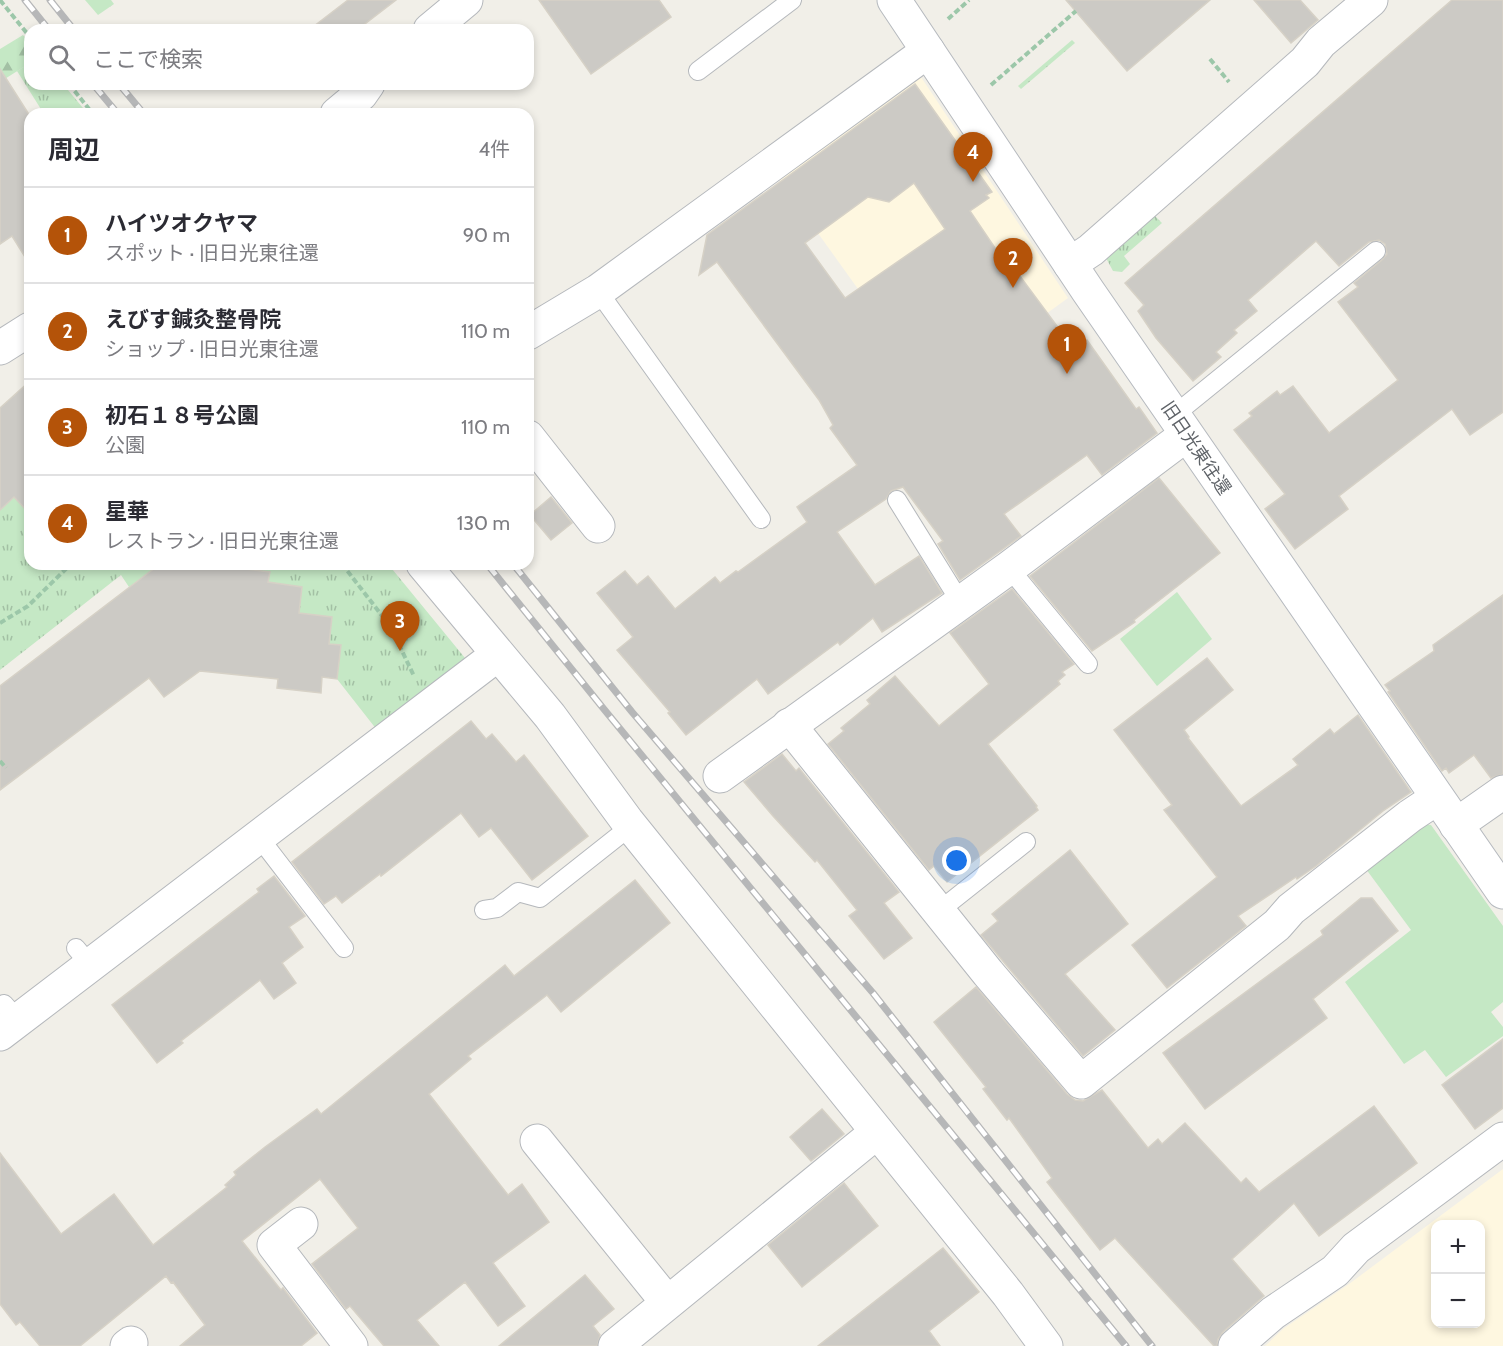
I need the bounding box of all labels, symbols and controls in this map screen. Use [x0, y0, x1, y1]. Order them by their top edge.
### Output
search box [24, 24, 534, 90]
icon: search [45, 41, 78, 74]
text: ここで検索 [93, 46, 203, 73]
pin: 4 [954, 132, 992, 182]
text: 周辺 [48, 134, 100, 166]
text: 4件 [478, 137, 510, 161]
text: ハイツオクヤマ [105, 210, 258, 237]
text: 1 [64, 223, 71, 247]
text: 90 m [463, 223, 510, 247]
pin: 2 [994, 238, 1032, 288]
text: スポット · 旧日光東往還 [105, 241, 319, 265]
text: えびす鍼灸整骨院 [105, 306, 281, 333]
text: 2 [62, 319, 73, 343]
text: 110 m [461, 319, 510, 343]
pin: 1 [1048, 324, 1086, 374]
text: ショップ · 旧日光東往還 [105, 337, 319, 361]
street label: 旧日光東往還 [1157, 397, 1235, 499]
text: 初石１８号公園 [105, 402, 259, 429]
text: 3 [62, 415, 73, 439]
text: 110 m [461, 415, 510, 439]
text: 公園 [105, 433, 145, 457]
text: 星華 [105, 498, 149, 525]
text: 4 [61, 511, 74, 535]
text: 130 m [457, 511, 510, 535]
text: レストラン · 旧日光東往還 [105, 529, 339, 553]
pin: 3 [380, 602, 420, 651]
your location [942, 846, 971, 875]
map controls [1431, 1220, 1485, 1328]
button: + [1431, 1220, 1485, 1274]
button: − [1431, 1274, 1485, 1328]

